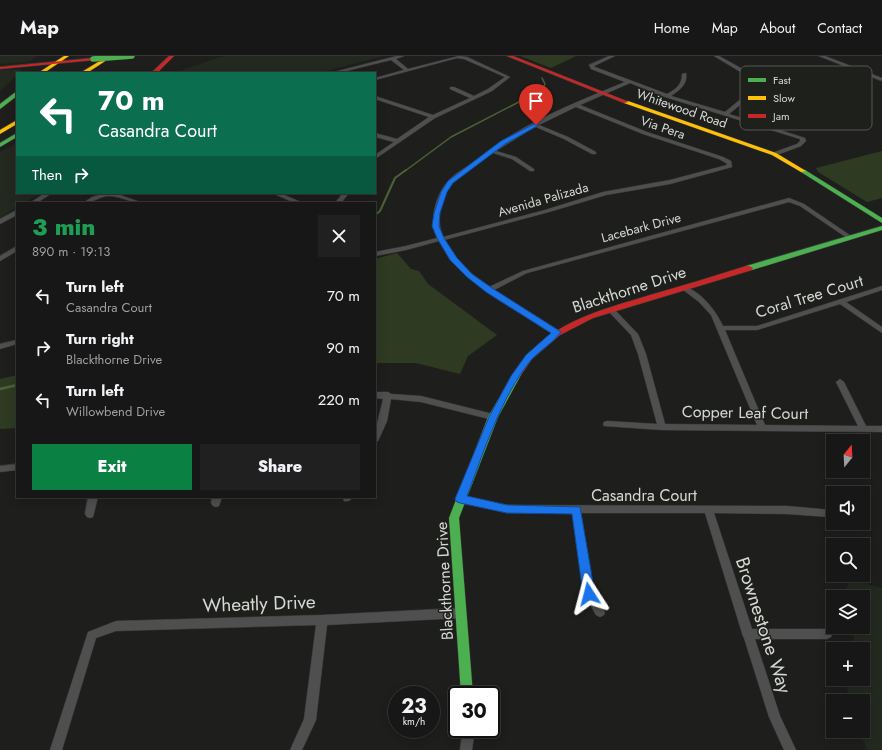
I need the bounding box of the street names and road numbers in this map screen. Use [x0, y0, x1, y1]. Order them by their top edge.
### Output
street label: Whitewood Road [634, 84, 730, 133]
street label: Via Pera [638, 111, 688, 144]
street label: Avenida Palizada [496, 178, 591, 221]
street label: Lacebark Drive [599, 208, 683, 247]
street label: Blackthorne Drive [569, 260, 689, 319]
street label: Coral Tree Court [752, 269, 866, 324]
street label: Copper Leaf Court [682, 400, 809, 425]
street label: Casandra Court [591, 484, 697, 507]
street label: Blackthorne Drive [430, 521, 459, 641]
street label: Brownestone Way [729, 553, 798, 697]
street label: Wheatly Drive [202, 588, 316, 619]

